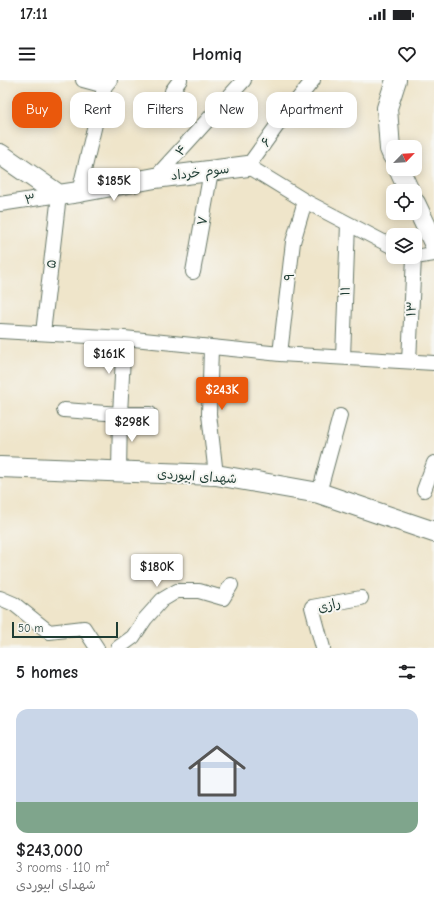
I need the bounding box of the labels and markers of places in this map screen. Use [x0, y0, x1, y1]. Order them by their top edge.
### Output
pin: $185K [86, 168, 142, 202]
pin: $161K [81, 341, 137, 375]
pin: $243K [194, 377, 250, 411]
pin: $298K [104, 409, 160, 443]
pin: $180K [129, 554, 185, 588]

